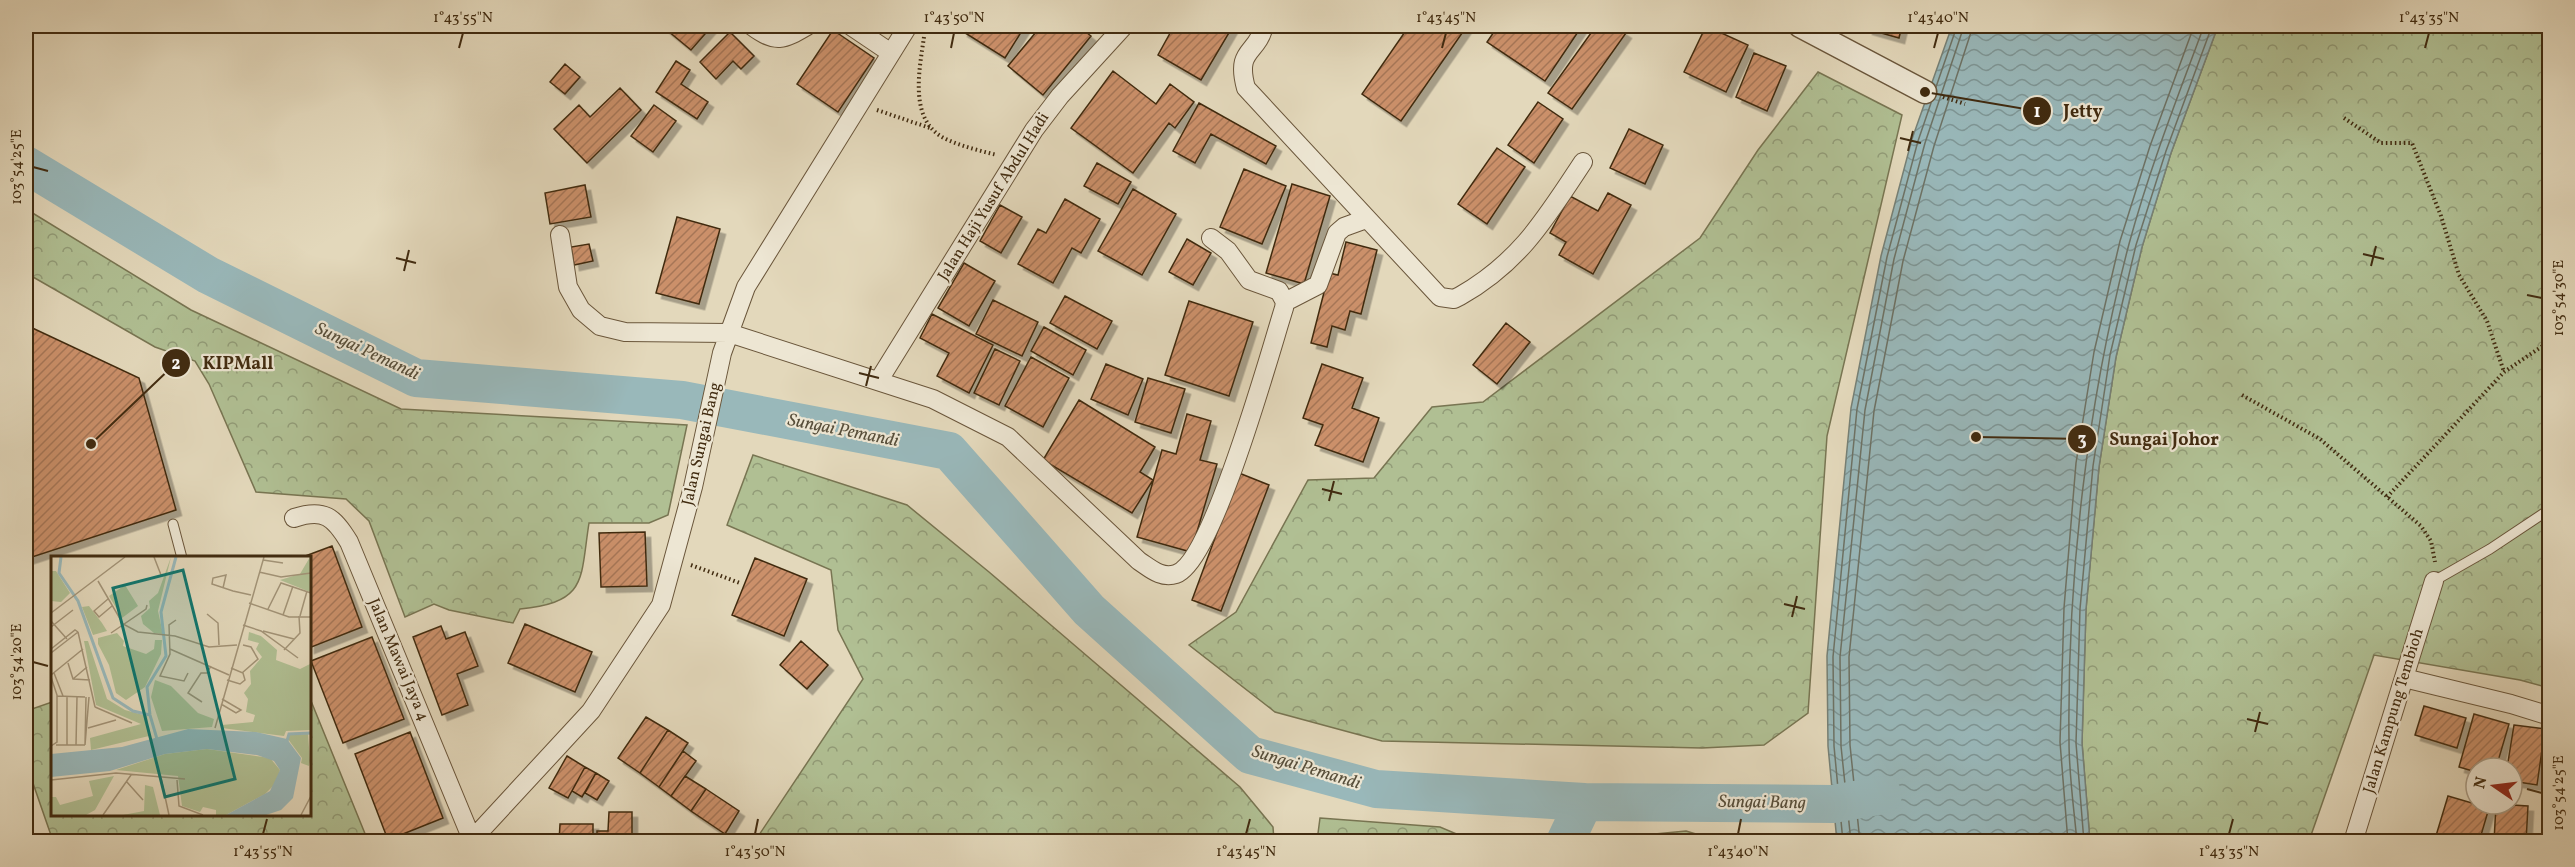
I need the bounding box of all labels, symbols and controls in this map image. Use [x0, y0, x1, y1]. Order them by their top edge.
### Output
text: 1°43'55"N [433, 8, 493, 29]
text: 1°43'50"N [923, 8, 985, 29]
text: 1°43'45"N [1416, 8, 1476, 29]
text: 1°43'40"N [1907, 8, 1969, 29]
text: 1°43'35"N [2399, 8, 2459, 29]
callout: Jetty [2022, 93, 2115, 129]
text: 1 [2033, 100, 2041, 125]
text: Jetty [2062, 100, 2103, 125]
street label: Jalan Haji Yusuf Abdul Hadi [933, 108, 1055, 286]
text: 103°54'25"E [7, 129, 28, 205]
text: 103°54'30"E [2549, 260, 2570, 336]
water label: Sungai Pemandi [311, 317, 424, 387]
callout: KIPMall [161, 345, 286, 381]
text: 2 [171, 352, 181, 377]
text: KIPMall [203, 352, 273, 377]
street label: Jalan Sungai Bang [677, 380, 727, 508]
water label: Sungai Pemandi [785, 408, 901, 454]
callout: Sungai Johor [2067, 421, 2231, 457]
text: 3 [2077, 428, 2087, 453]
text: Sungai Johor [2109, 428, 2219, 453]
inset map [51, 556, 310, 816]
street label: Jalan Mawai Jaya 4 [362, 595, 434, 725]
text: 103°54'20"E [7, 623, 28, 701]
street label: Jalan Kampung Tembioh [2358, 626, 2430, 796]
water label: Sungai Pemandi [1249, 740, 1364, 797]
text: 103°54'25"E [2549, 755, 2570, 831]
north arrow [2464, 756, 2524, 816]
text: N [2469, 774, 2494, 791]
water label: Sungai Bang [1718, 790, 1806, 816]
text: 1°43'55"N [233, 842, 293, 863]
text: 1°43'50"N [724, 842, 786, 863]
text: 1°43'45"N [1216, 842, 1276, 863]
text: 1°43'40"N [1707, 842, 1769, 863]
text: 1°43'35"N [2199, 842, 2259, 863]

